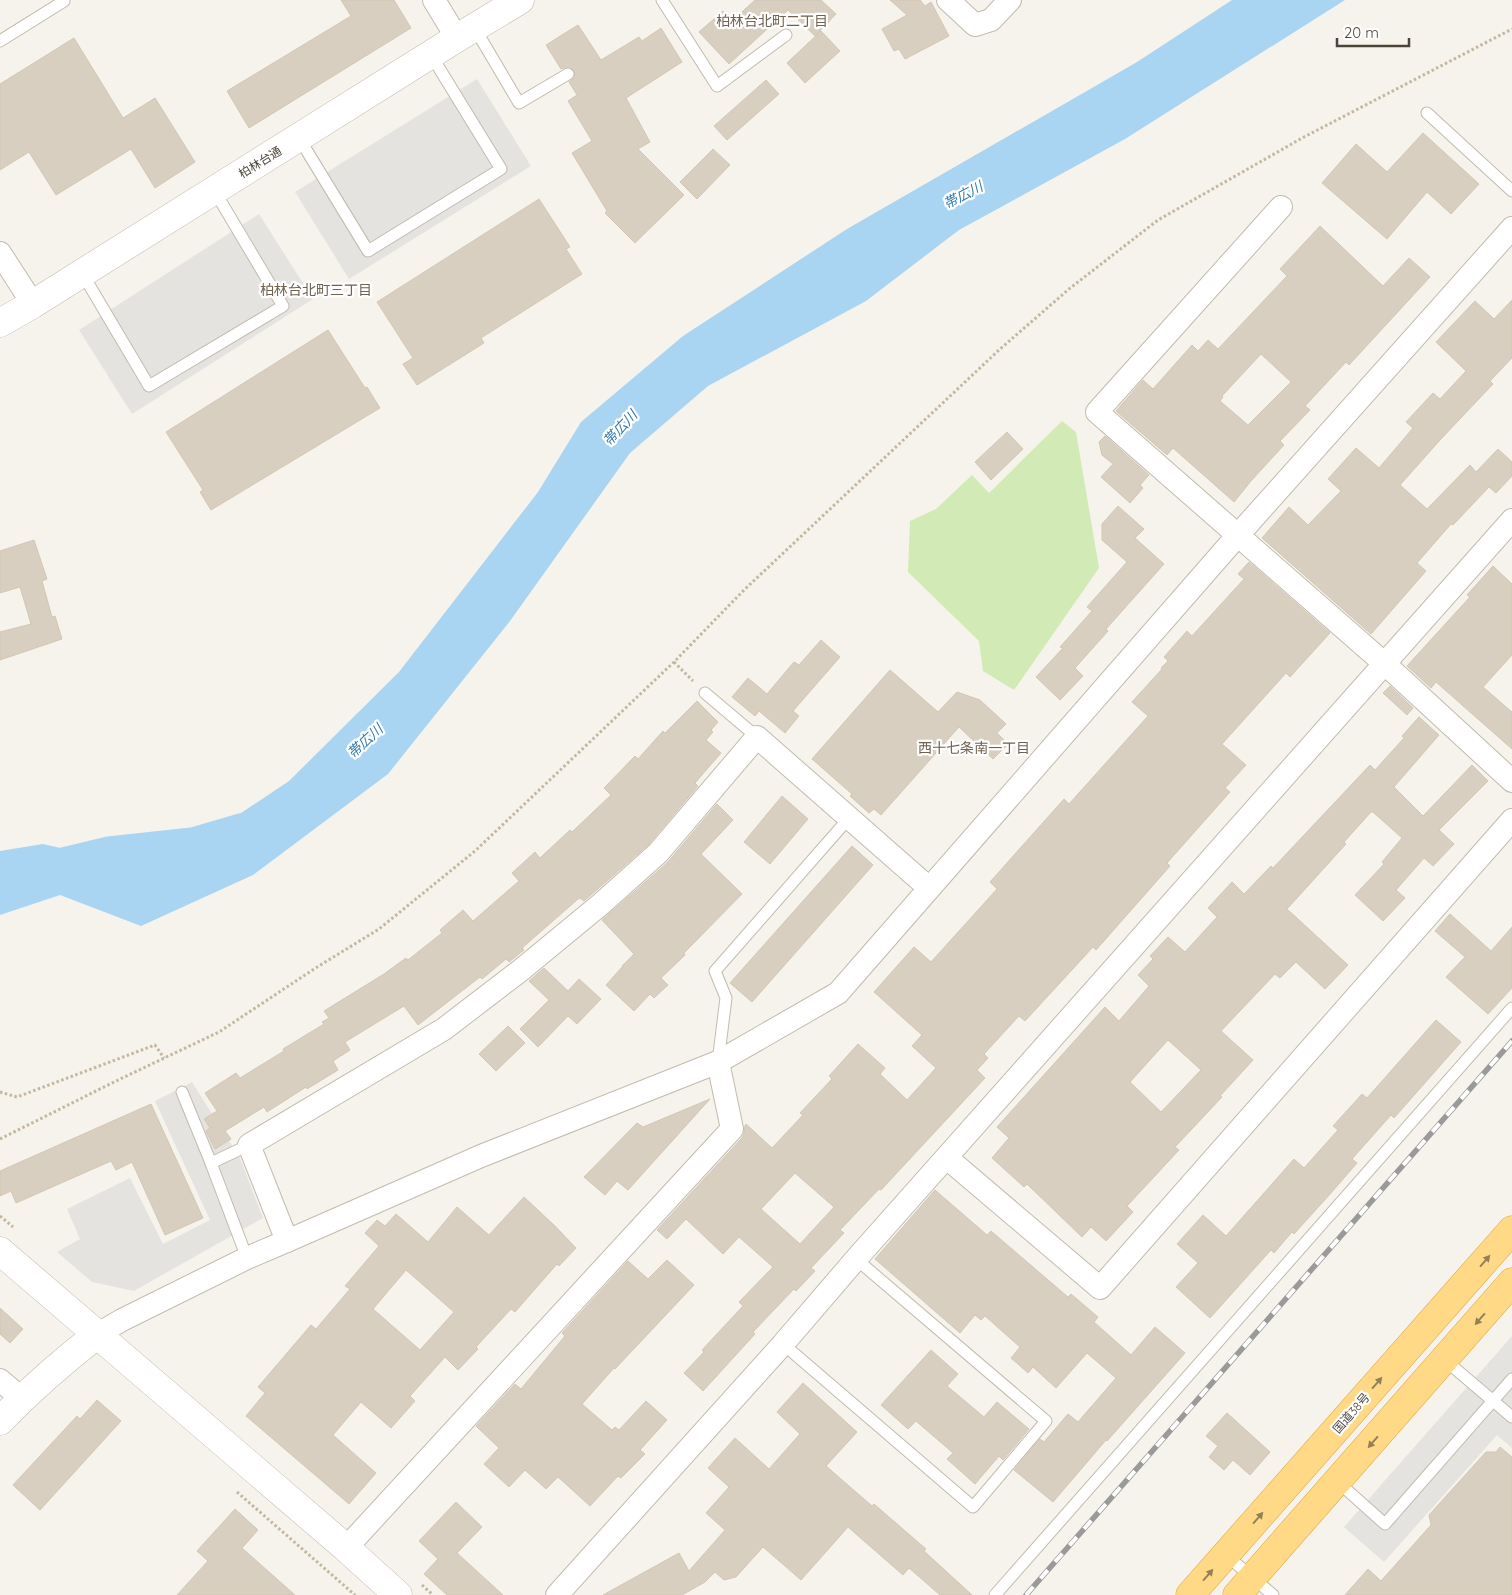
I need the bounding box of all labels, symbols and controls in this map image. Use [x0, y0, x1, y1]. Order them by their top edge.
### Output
district label: 柏林台北町二丁目 [716, 12, 828, 30]
scale bar [1337, 15, 1410, 47]
text: 20 m [1344, 23, 1379, 42]
street label: 柏林台通 [236, 143, 284, 181]
water label: 帯広川 [940, 176, 988, 213]
district label: 柏林台北町三丁目 [260, 281, 372, 299]
water label: 帯広川 [599, 405, 642, 449]
water label: 帯広川 [344, 719, 388, 762]
district label: 西十七条南一丁目 [918, 739, 1030, 757]
one-way arrow [1479, 1255, 1490, 1268]
one-way arrow [1474, 1313, 1486, 1325]
one-way arrow [1371, 1378, 1383, 1390]
street label: 国道38号 [1329, 1390, 1373, 1436]
one-way arrow [1367, 1435, 1379, 1447]
one-way arrow [1252, 1513, 1264, 1525]
one-way arrow [1202, 1569, 1214, 1581]

